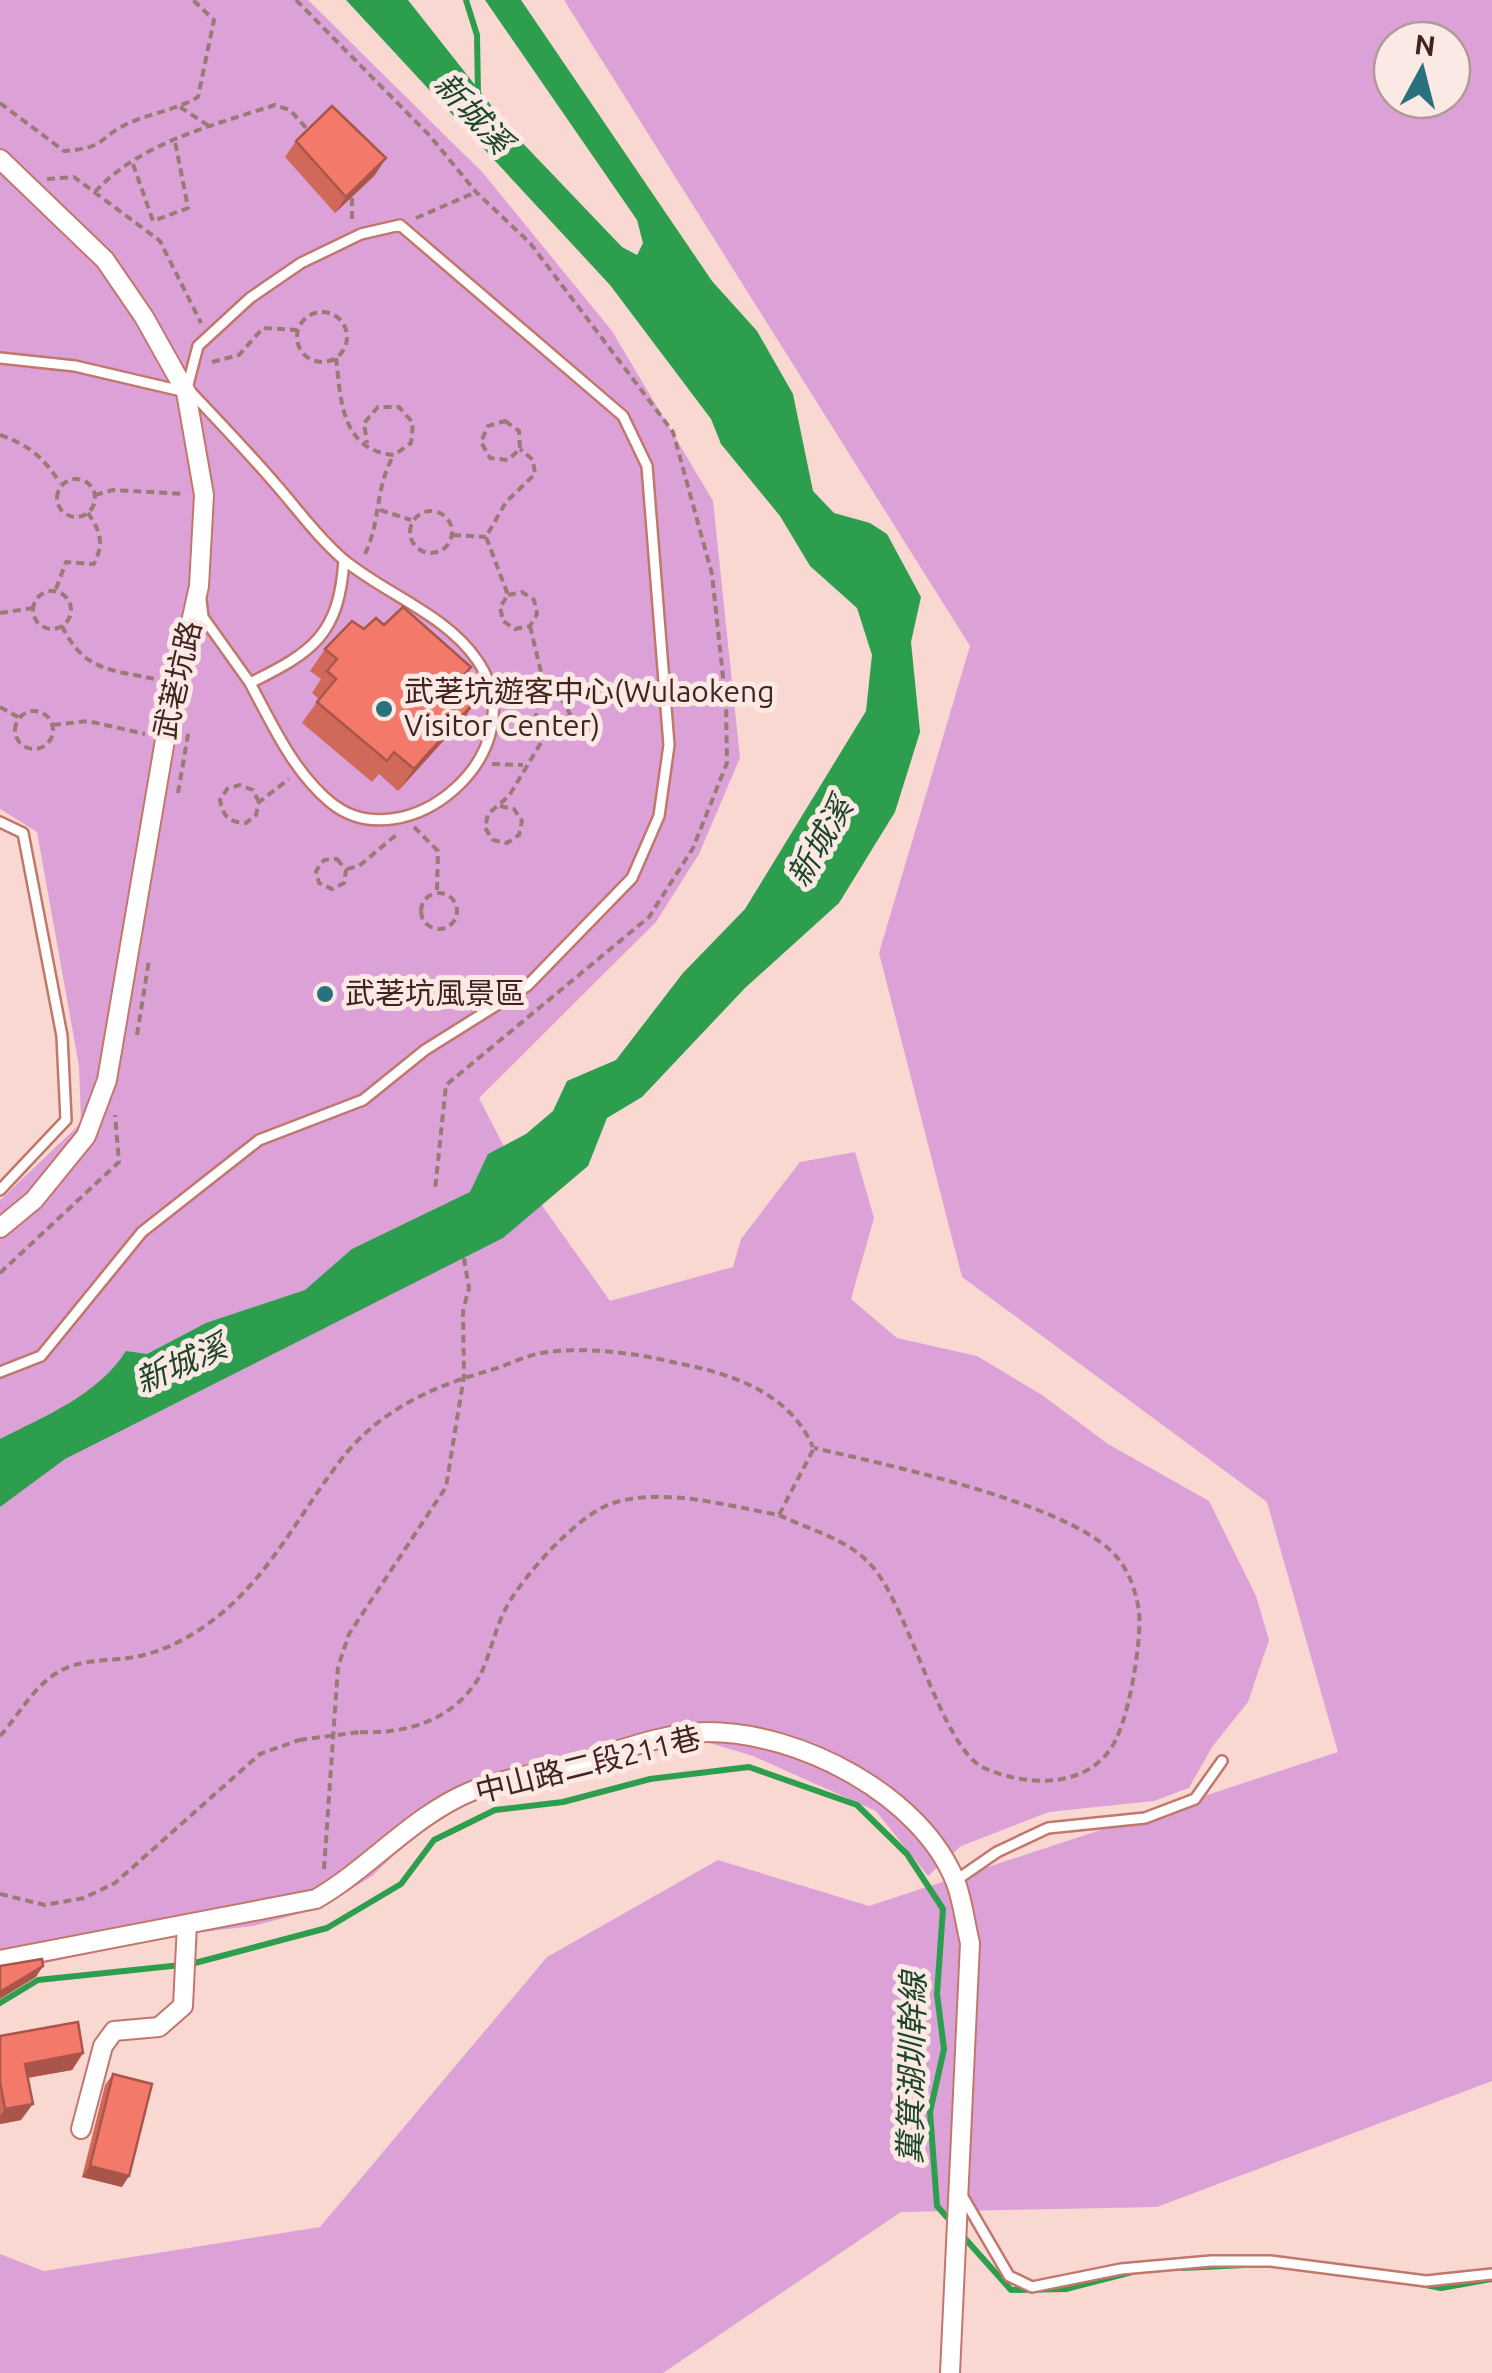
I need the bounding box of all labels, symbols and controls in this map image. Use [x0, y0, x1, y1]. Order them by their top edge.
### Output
north arrow [1372, 20, 1472, 120]
text: N [1413, 28, 1437, 61]
water label: 新城溪 [428, 65, 522, 163]
street label: 武荖坑路 [147, 617, 207, 742]
place label: 武荖坑遊客中心(Wulaokeng Visitor Center) [404, 674, 775, 742]
marker: 武荖坑遊客中心(Wulaokeng Visitor Center) [373, 698, 395, 720]
water label: 新城溪 [780, 787, 861, 892]
place label: 武荖坑風景區 [345, 976, 525, 1010]
marker: 武荖坑風景區 [314, 983, 336, 1005]
water label: 新城溪 [129, 1325, 235, 1399]
street label: 中山路二段211巷 [472, 1720, 704, 1808]
water label: 糞箕湖圳幹線 [891, 1969, 931, 2164]

